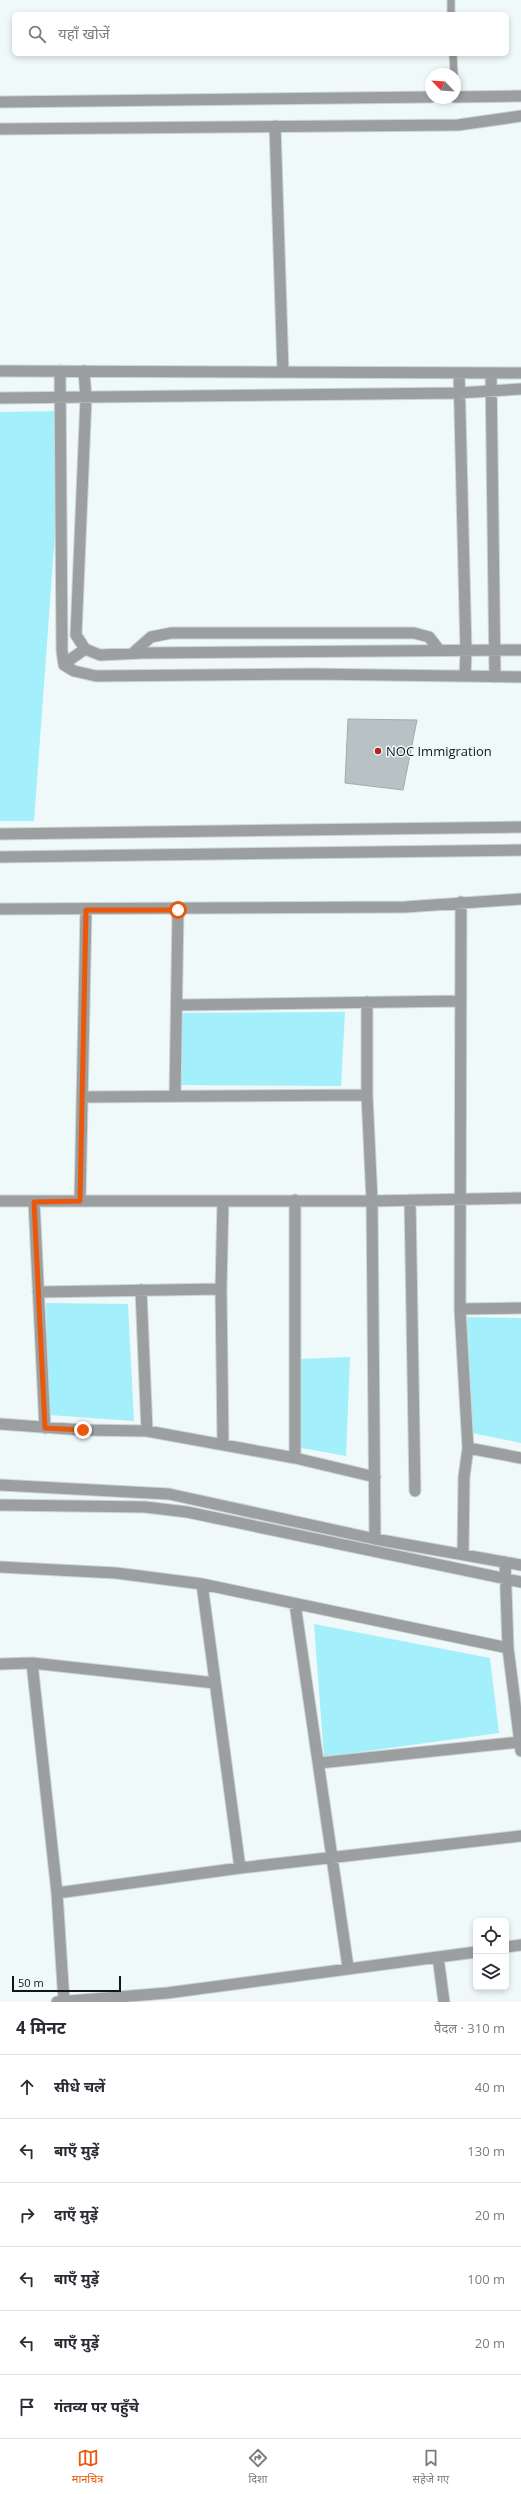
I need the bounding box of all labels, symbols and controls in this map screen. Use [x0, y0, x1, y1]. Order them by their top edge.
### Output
search box [12, 12, 509, 56]
icon: search [26, 23, 48, 45]
text: यहाँ खोजें [58, 23, 110, 43]
north arrow [425, 68, 461, 104]
place label: NOC Immigration [386, 742, 492, 760]
marker: NOC Immigration [373, 746, 383, 756]
route start [169, 901, 187, 919]
route end [74, 1421, 92, 1439]
map controls [473, 1918, 509, 1990]
button: locate [473, 1918, 509, 1954]
button: layers [473, 1954, 509, 1990]
scale bar [12, 1974, 121, 1993]
text: 50 m [18, 1975, 44, 1990]
text: 4 मिनट [16, 2016, 66, 2039]
text: पैदल · 310 m [434, 2019, 505, 2037]
icon: ahead [16, 2076, 38, 2098]
text: सीधे चलें [54, 2076, 105, 2096]
text: 40 m [475, 2078, 505, 2096]
icon: left [16, 2140, 38, 2162]
text: बाएँ मुड़ें [54, 2140, 99, 2160]
text: 130 m [467, 2142, 505, 2160]
icon: right [16, 2204, 38, 2226]
text: दाएँ मुड़ें [54, 2204, 98, 2224]
text: 20 m [475, 2206, 505, 2224]
icon: left [16, 2268, 38, 2290]
text: बाएँ मुड़ें [54, 2268, 99, 2288]
text: 100 m [467, 2270, 505, 2288]
icon: left [16, 2332, 38, 2354]
text: बाएँ मुड़ें [54, 2332, 99, 2352]
text: 20 m [475, 2334, 505, 2352]
icon: arrive [16, 2396, 38, 2418]
text: गंतव्य पर पहुँचे [54, 2396, 139, 2416]
tab: मानचित्र [72, 2447, 103, 2487]
tab: दिशा [247, 2447, 269, 2487]
tab: सहेजे गए [413, 2447, 449, 2487]

